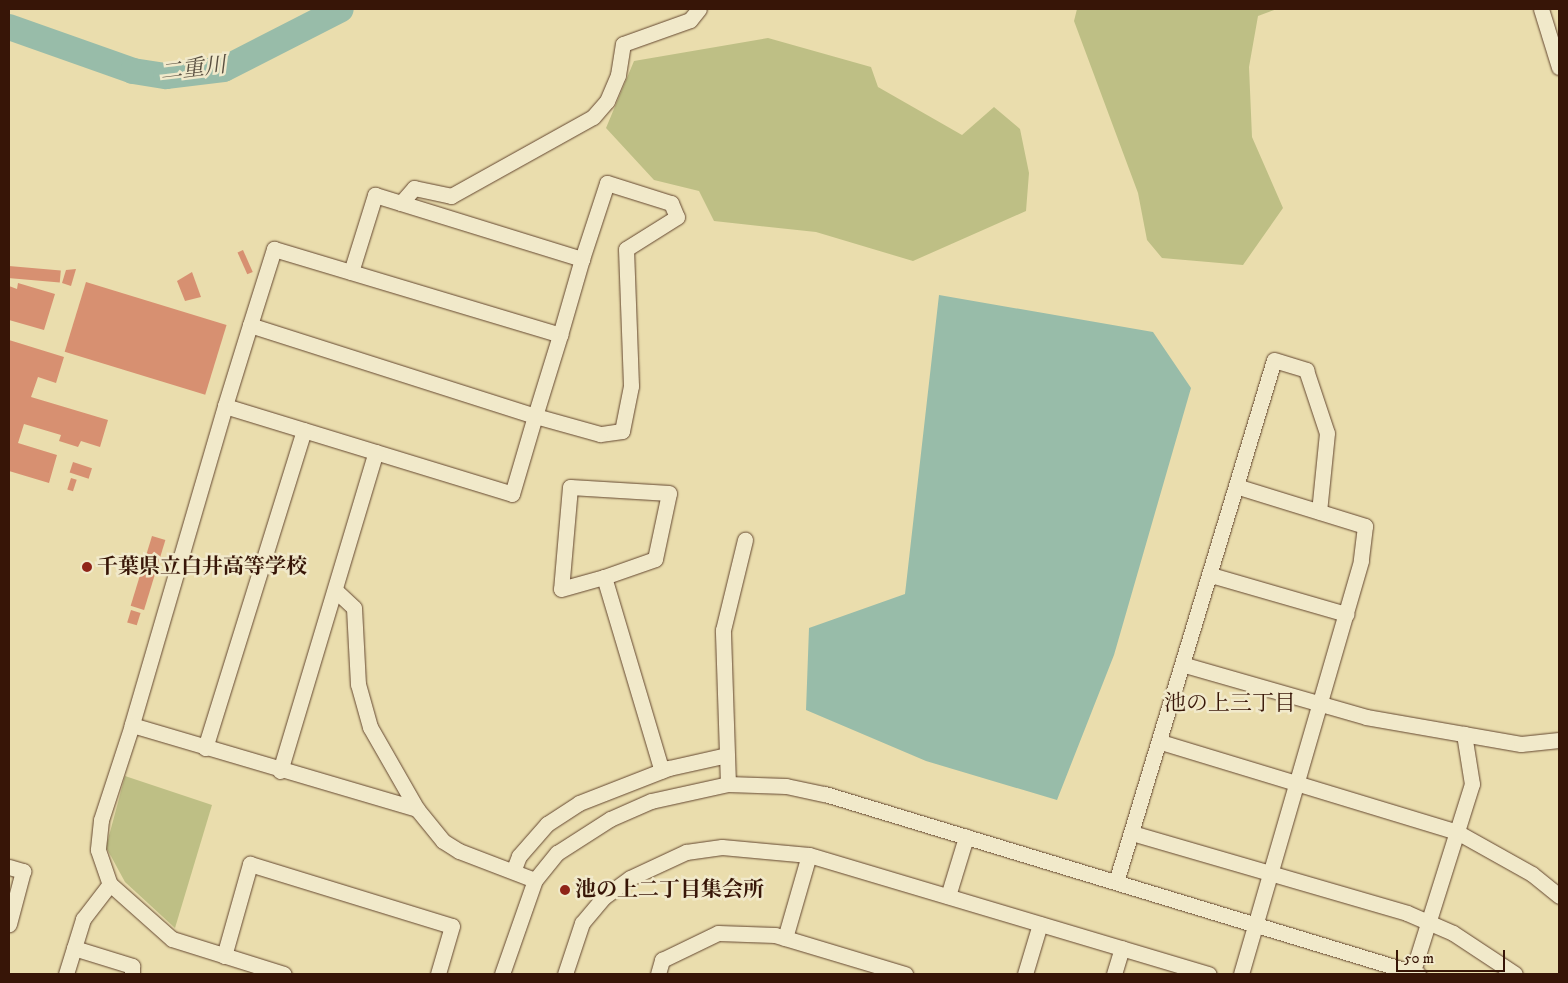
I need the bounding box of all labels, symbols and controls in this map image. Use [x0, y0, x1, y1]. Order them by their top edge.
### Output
water label: 二重川 [159, 52, 227, 86]
place label: 千葉県立白井高等学校 [97, 554, 307, 580]
marker: 千葉県立白井高等学校 [81, 561, 93, 573]
district label: 池の上三丁目 [1164, 691, 1296, 717]
place label: 池の上二丁目集会所 [575, 877, 764, 903]
marker: 池の上二丁目集会所 [559, 884, 571, 896]
scale bar [1398, 940, 1507, 972]
text: 50 m [1404, 949, 1434, 968]

